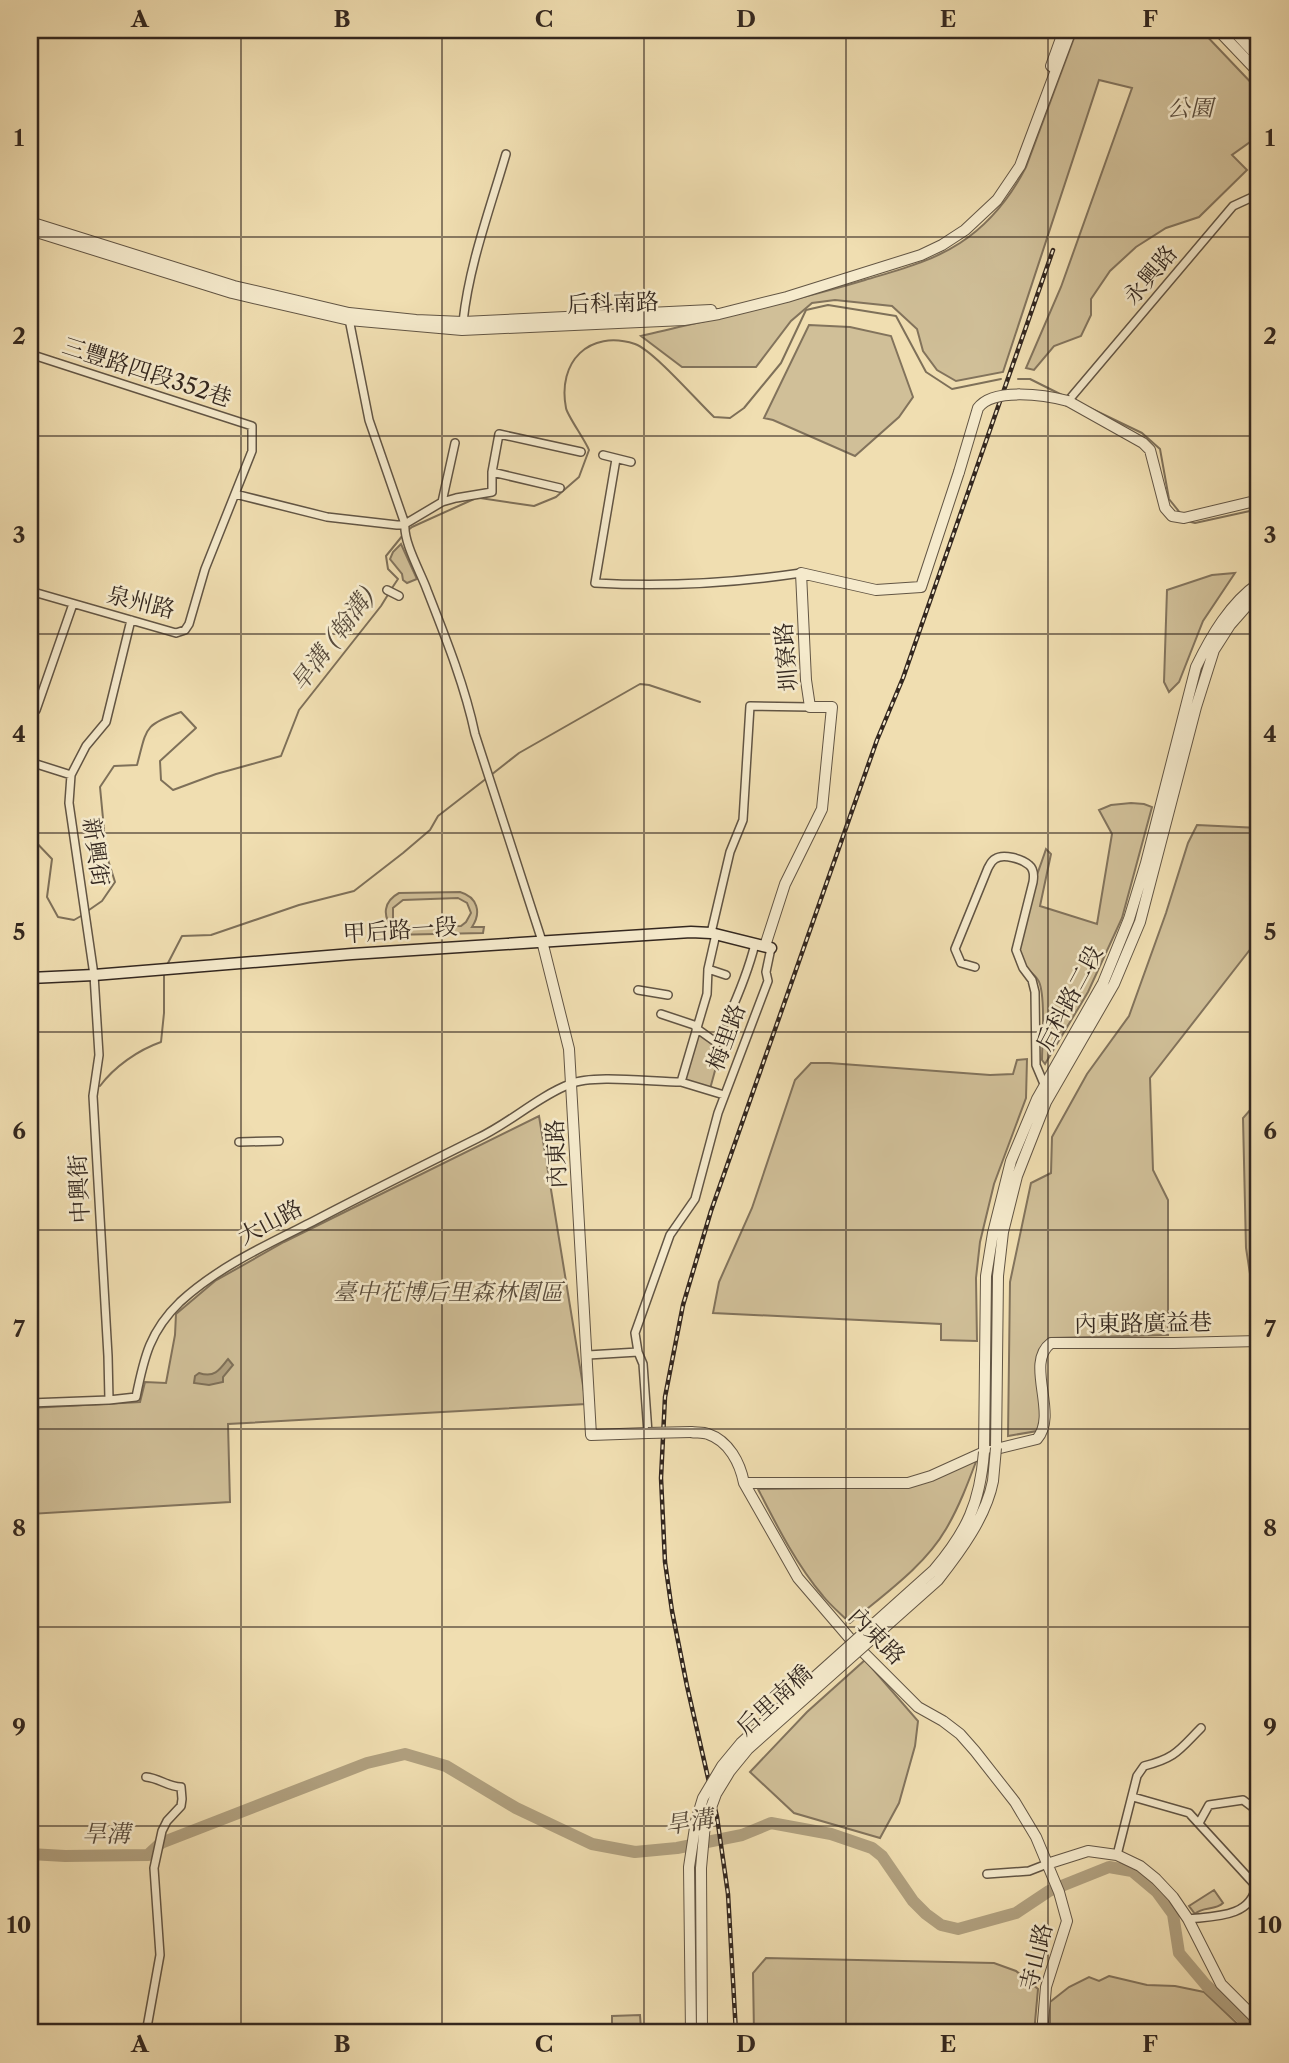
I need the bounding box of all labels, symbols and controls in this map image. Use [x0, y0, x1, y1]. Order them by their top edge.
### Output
text: A [130, 5, 150, 33]
text: B [333, 5, 351, 33]
text: C [535, 5, 553, 33]
text: D [736, 5, 756, 33]
text: E [940, 5, 956, 33]
text: F [1142, 5, 1158, 33]
park label: 公園 [1167, 94, 1217, 122]
text: 1 [14, 124, 25, 152]
text: 1 [1265, 124, 1276, 152]
street label: 永興路 [1117, 240, 1183, 310]
street label: 后科南路 [567, 287, 659, 319]
text: 2 [12, 322, 26, 350]
text: 2 [1263, 322, 1277, 350]
street label: 三豐路四段352巷 [59, 331, 235, 413]
text: 3 [13, 521, 26, 549]
text: 3 [1264, 521, 1277, 549]
street label: 泉州路 [104, 580, 178, 624]
water label: 旱溝 (翰溝) [284, 581, 381, 697]
street label: 圳寮路 [769, 621, 803, 693]
text: 4 [12, 720, 26, 748]
text: 4 [1263, 720, 1277, 748]
street label: 新興街 [77, 816, 115, 888]
street label: 甲后路一段 [342, 912, 458, 948]
text: 5 [13, 918, 25, 946]
text: 5 [1264, 918, 1276, 946]
street label: 后科路二段 [1030, 941, 1108, 1055]
street label: 梅里路 [701, 1000, 751, 1074]
text: 6 [12, 1117, 26, 1145]
text: 6 [1263, 1117, 1277, 1145]
street label: 內東路 [540, 1119, 572, 1189]
street label: 中興街 [63, 1154, 95, 1224]
street label: 大山路 [233, 1193, 307, 1251]
park label: 臺中花博后里森林園區 [333, 1278, 566, 1306]
street label: 內東路廣益巷 [1074, 1308, 1212, 1338]
text: 7 [13, 1315, 25, 1343]
text: 7 [1264, 1315, 1276, 1343]
text: 8 [12, 1514, 26, 1542]
text: 8 [1263, 1514, 1277, 1542]
street label: 內東路 [843, 1601, 911, 1671]
street label: 后里南橋 [730, 1659, 818, 1741]
text: 9 [12, 1713, 26, 1741]
text: 9 [1263, 1713, 1277, 1741]
water label: 旱溝 [663, 1803, 719, 1840]
water label: 旱溝 [82, 1819, 134, 1848]
text: 10 [7, 1911, 31, 1939]
text: 10 [1258, 1911, 1282, 1939]
street label: 寺山路 [1014, 1920, 1058, 1994]
text: A [130, 2030, 150, 2058]
text: B [333, 2030, 351, 2058]
text: C [535, 2030, 553, 2058]
text: D [736, 2030, 756, 2058]
text: E [940, 2030, 956, 2058]
text: F [1142, 2030, 1158, 2058]

